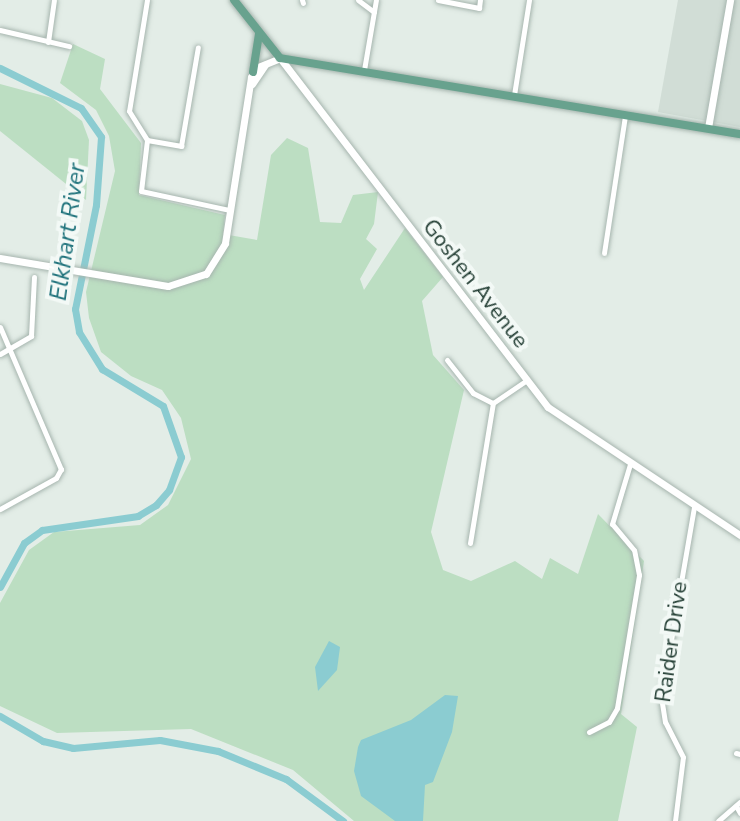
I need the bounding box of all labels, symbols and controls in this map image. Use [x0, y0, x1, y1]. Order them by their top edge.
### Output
water label: Elkhart River [44, 161, 92, 303]
street label: Goshen Avenue [417, 214, 533, 354]
street label: Raider Drive [650, 580, 694, 704]

